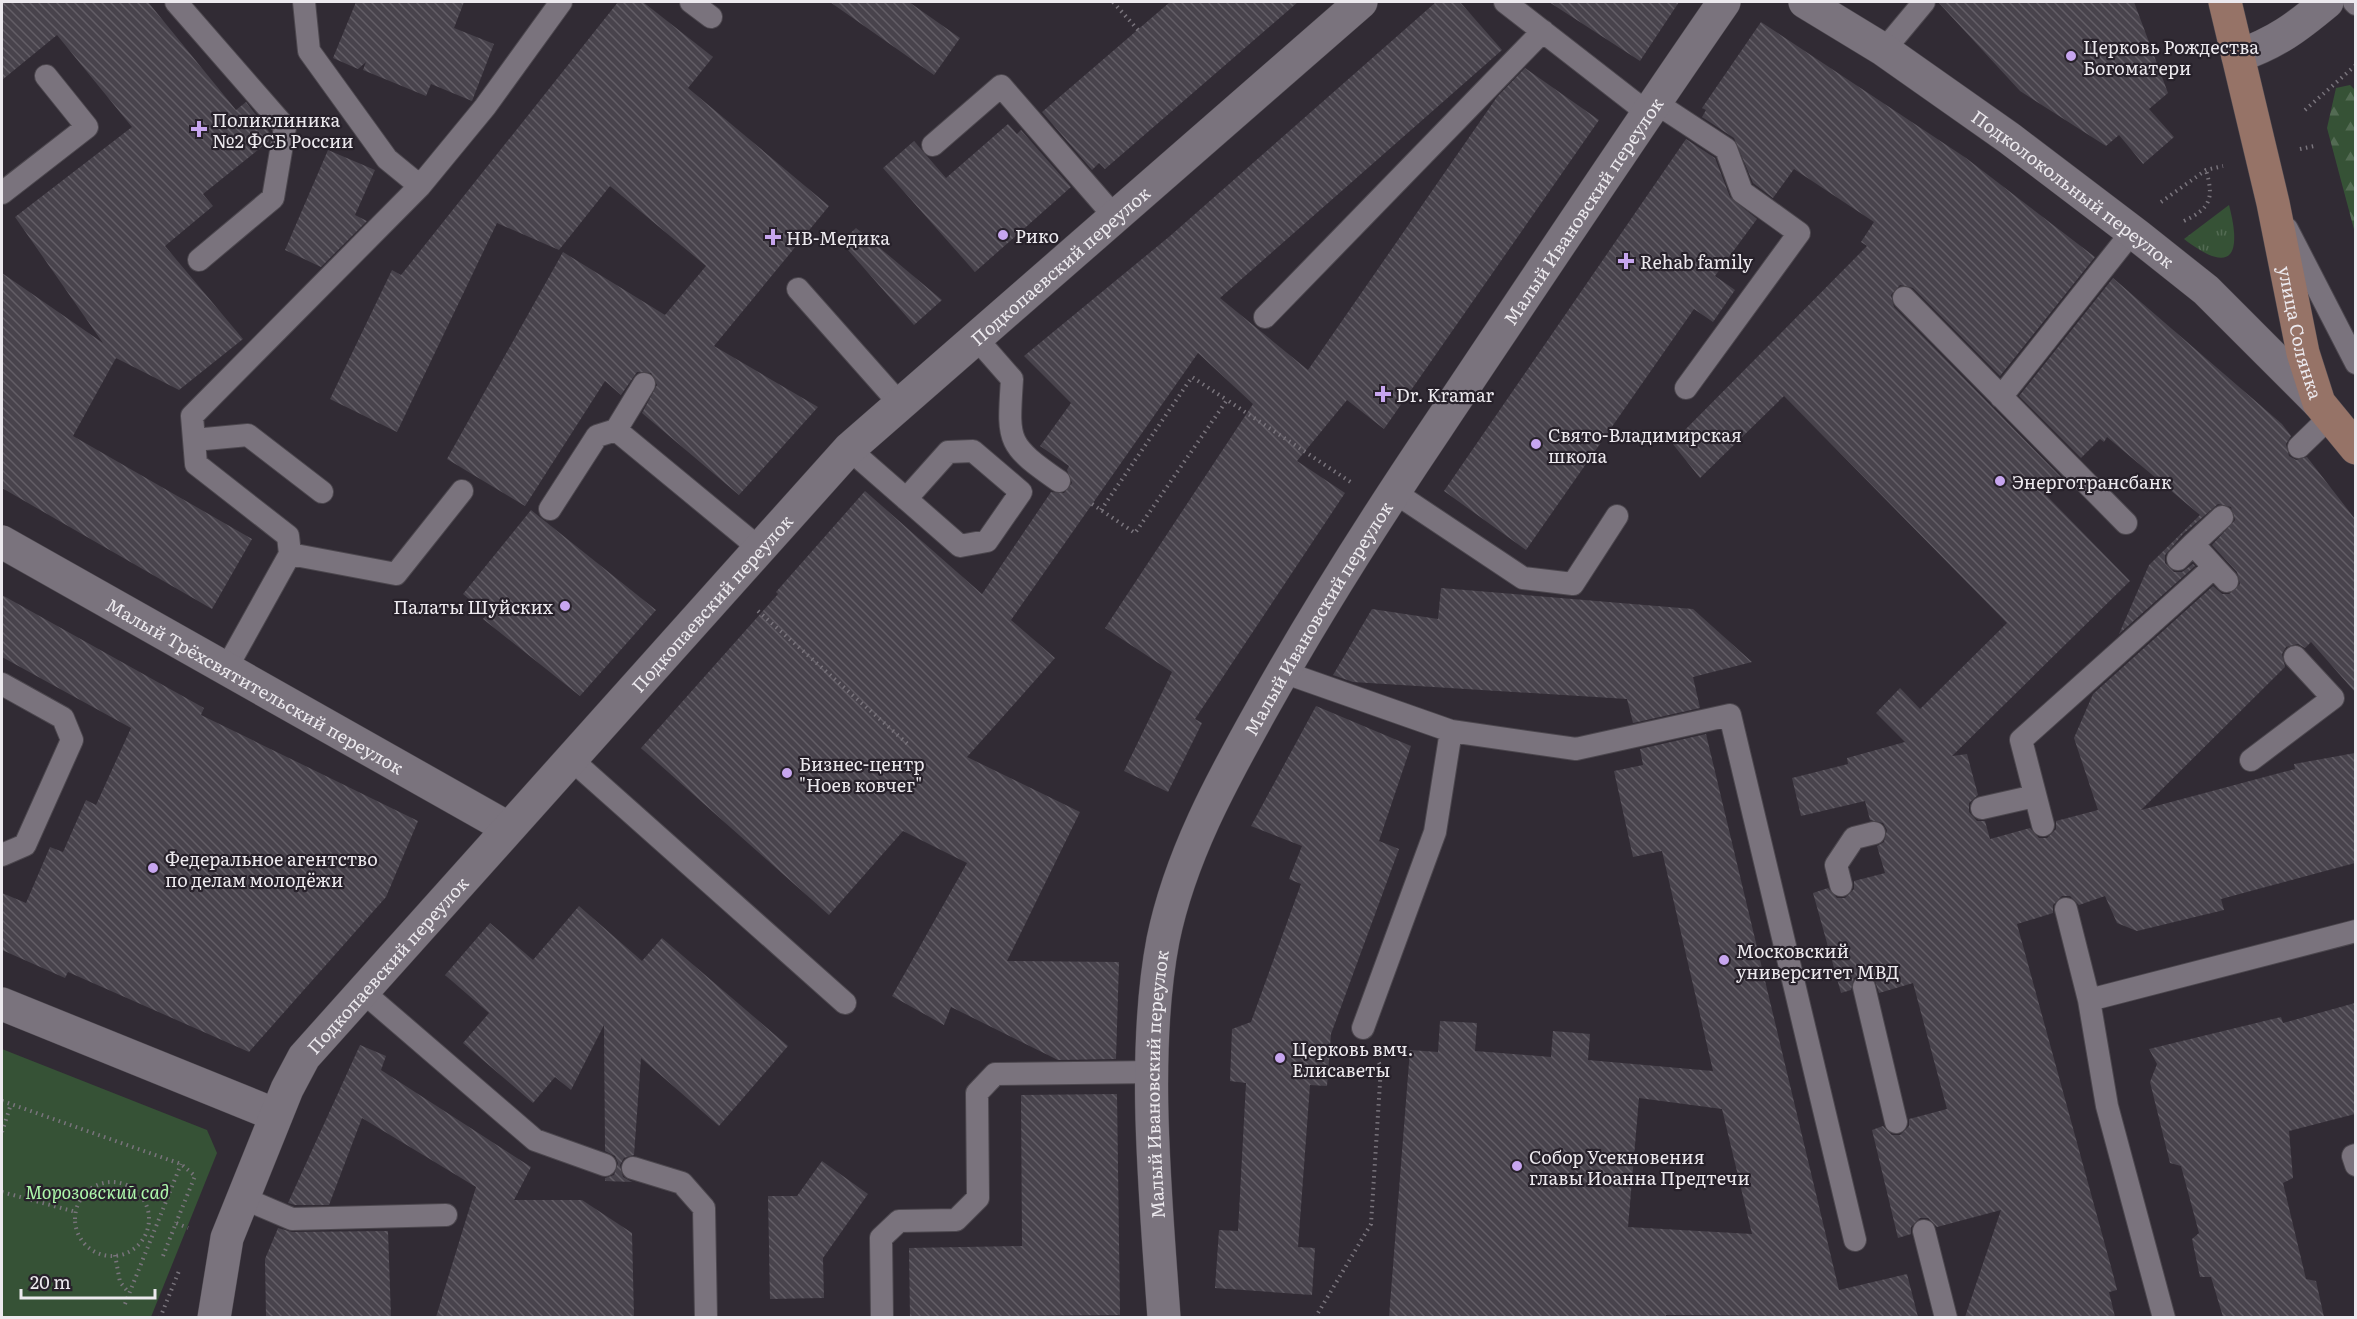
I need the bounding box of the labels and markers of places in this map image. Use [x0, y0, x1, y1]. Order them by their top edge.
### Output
place label: Церковь Рождества Богоматери [2083, 33, 2259, 81]
marker: Церковь Рождества Богоматери [2064, 49, 2078, 63]
place label: Поликлиника №2 ФСБ России [212, 106, 354, 154]
marker: Поликлиника №2 ФСБ России [190, 120, 208, 138]
place label: Рико [1015, 222, 1059, 249]
place label: НВ-Медика [786, 224, 890, 251]
marker: НВ-Медика [764, 228, 782, 246]
marker: Рико [996, 228, 1010, 242]
place label: Rehab family [1640, 248, 1753, 275]
marker: Rehab family [1617, 252, 1635, 270]
place label: Dr. Kramar [1396, 381, 1495, 408]
marker: Dr. Kramar [1374, 385, 1392, 403]
place label: Свято-Владимирская школа [1548, 421, 1742, 469]
marker: Свято-Владимирская школа [1529, 437, 1543, 451]
place label: Энерготрансбанк [2012, 468, 2172, 495]
marker: Энерготрансбанк [1993, 474, 2007, 488]
place label: Палаты Шуйских [393, 593, 554, 620]
marker: Палаты Шуйских [558, 599, 572, 613]
place label: Бизнес-центр "Ноев ковчег" [799, 750, 925, 798]
marker: Бизнес-центр "Ноев ковчег" [780, 766, 794, 780]
place label: Федеральное агентство по делам молодёжи [165, 845, 378, 893]
marker: Федеральное агентство по делам молодёжи [146, 861, 160, 875]
place label: Московский университет МВД [1736, 937, 1899, 985]
marker: Московский университет МВД [1717, 953, 1731, 967]
place label: Церковь вмч. Елисаветы [1292, 1035, 1414, 1083]
marker: Церковь вмч. Елисаветы [1273, 1051, 1287, 1065]
place label: Собор Усекновения главы Иоанна Предтечи [1529, 1143, 1750, 1191]
marker: Собор Усекновения главы Иоанна Предтечи [1510, 1159, 1524, 1173]

